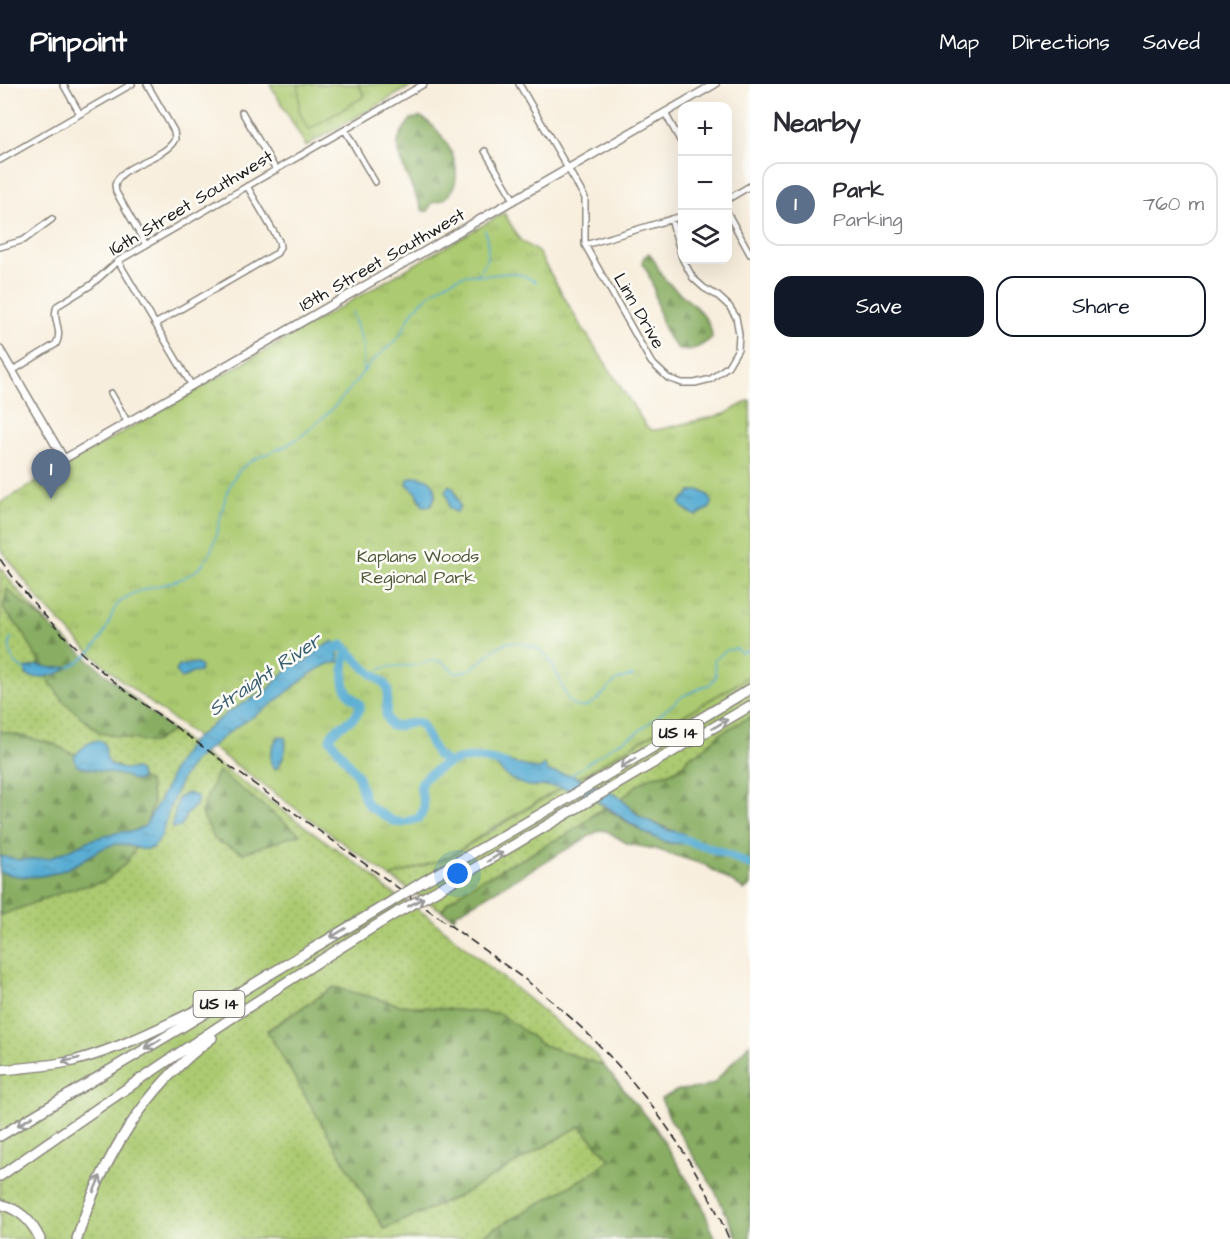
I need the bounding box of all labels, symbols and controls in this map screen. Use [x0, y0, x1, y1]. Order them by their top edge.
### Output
text: Pinpoint [30, 23, 127, 62]
text: Map [939, 28, 979, 57]
text: Directions [1012, 28, 1110, 57]
text: Saved [1143, 28, 1200, 57]
map controls [678, 102, 732, 264]
button: + [678, 102, 732, 156]
text: Nearby [774, 105, 861, 141]
street label: 16th Street Southwest [104, 144, 278, 262]
button: − [678, 156, 732, 210]
text: Park [833, 175, 884, 206]
text: 1 [794, 190, 797, 218]
text: 760 m [1143, 190, 1204, 218]
street label: 18th Street Southwest [294, 202, 470, 318]
text: Parking [833, 206, 903, 234]
button: layers [678, 210, 732, 264]
street label: Linn Drive [607, 268, 671, 354]
button: Save [774, 276, 984, 337]
button: Share [996, 276, 1206, 337]
pin: 1 [32, 450, 70, 499]
park label: Kaplans Woods Regional Park [357, 544, 479, 591]
water label: Straight River [203, 626, 329, 724]
one-way arrow [711, 718, 728, 730]
road number: US 14 [652, 720, 704, 746]
one-way arrow [620, 757, 637, 769]
one-way arrow [486, 851, 503, 863]
your location [443, 859, 472, 888]
one-way arrow [407, 896, 424, 908]
one-way arrow [330, 927, 347, 939]
road number: US 14 [194, 991, 244, 1017]
one-way arrow [145, 1038, 162, 1050]
one-way arrow [62, 1055, 81, 1067]
one-way arrow [17, 1116, 34, 1128]
one-way arrow [92, 1175, 103, 1194]

